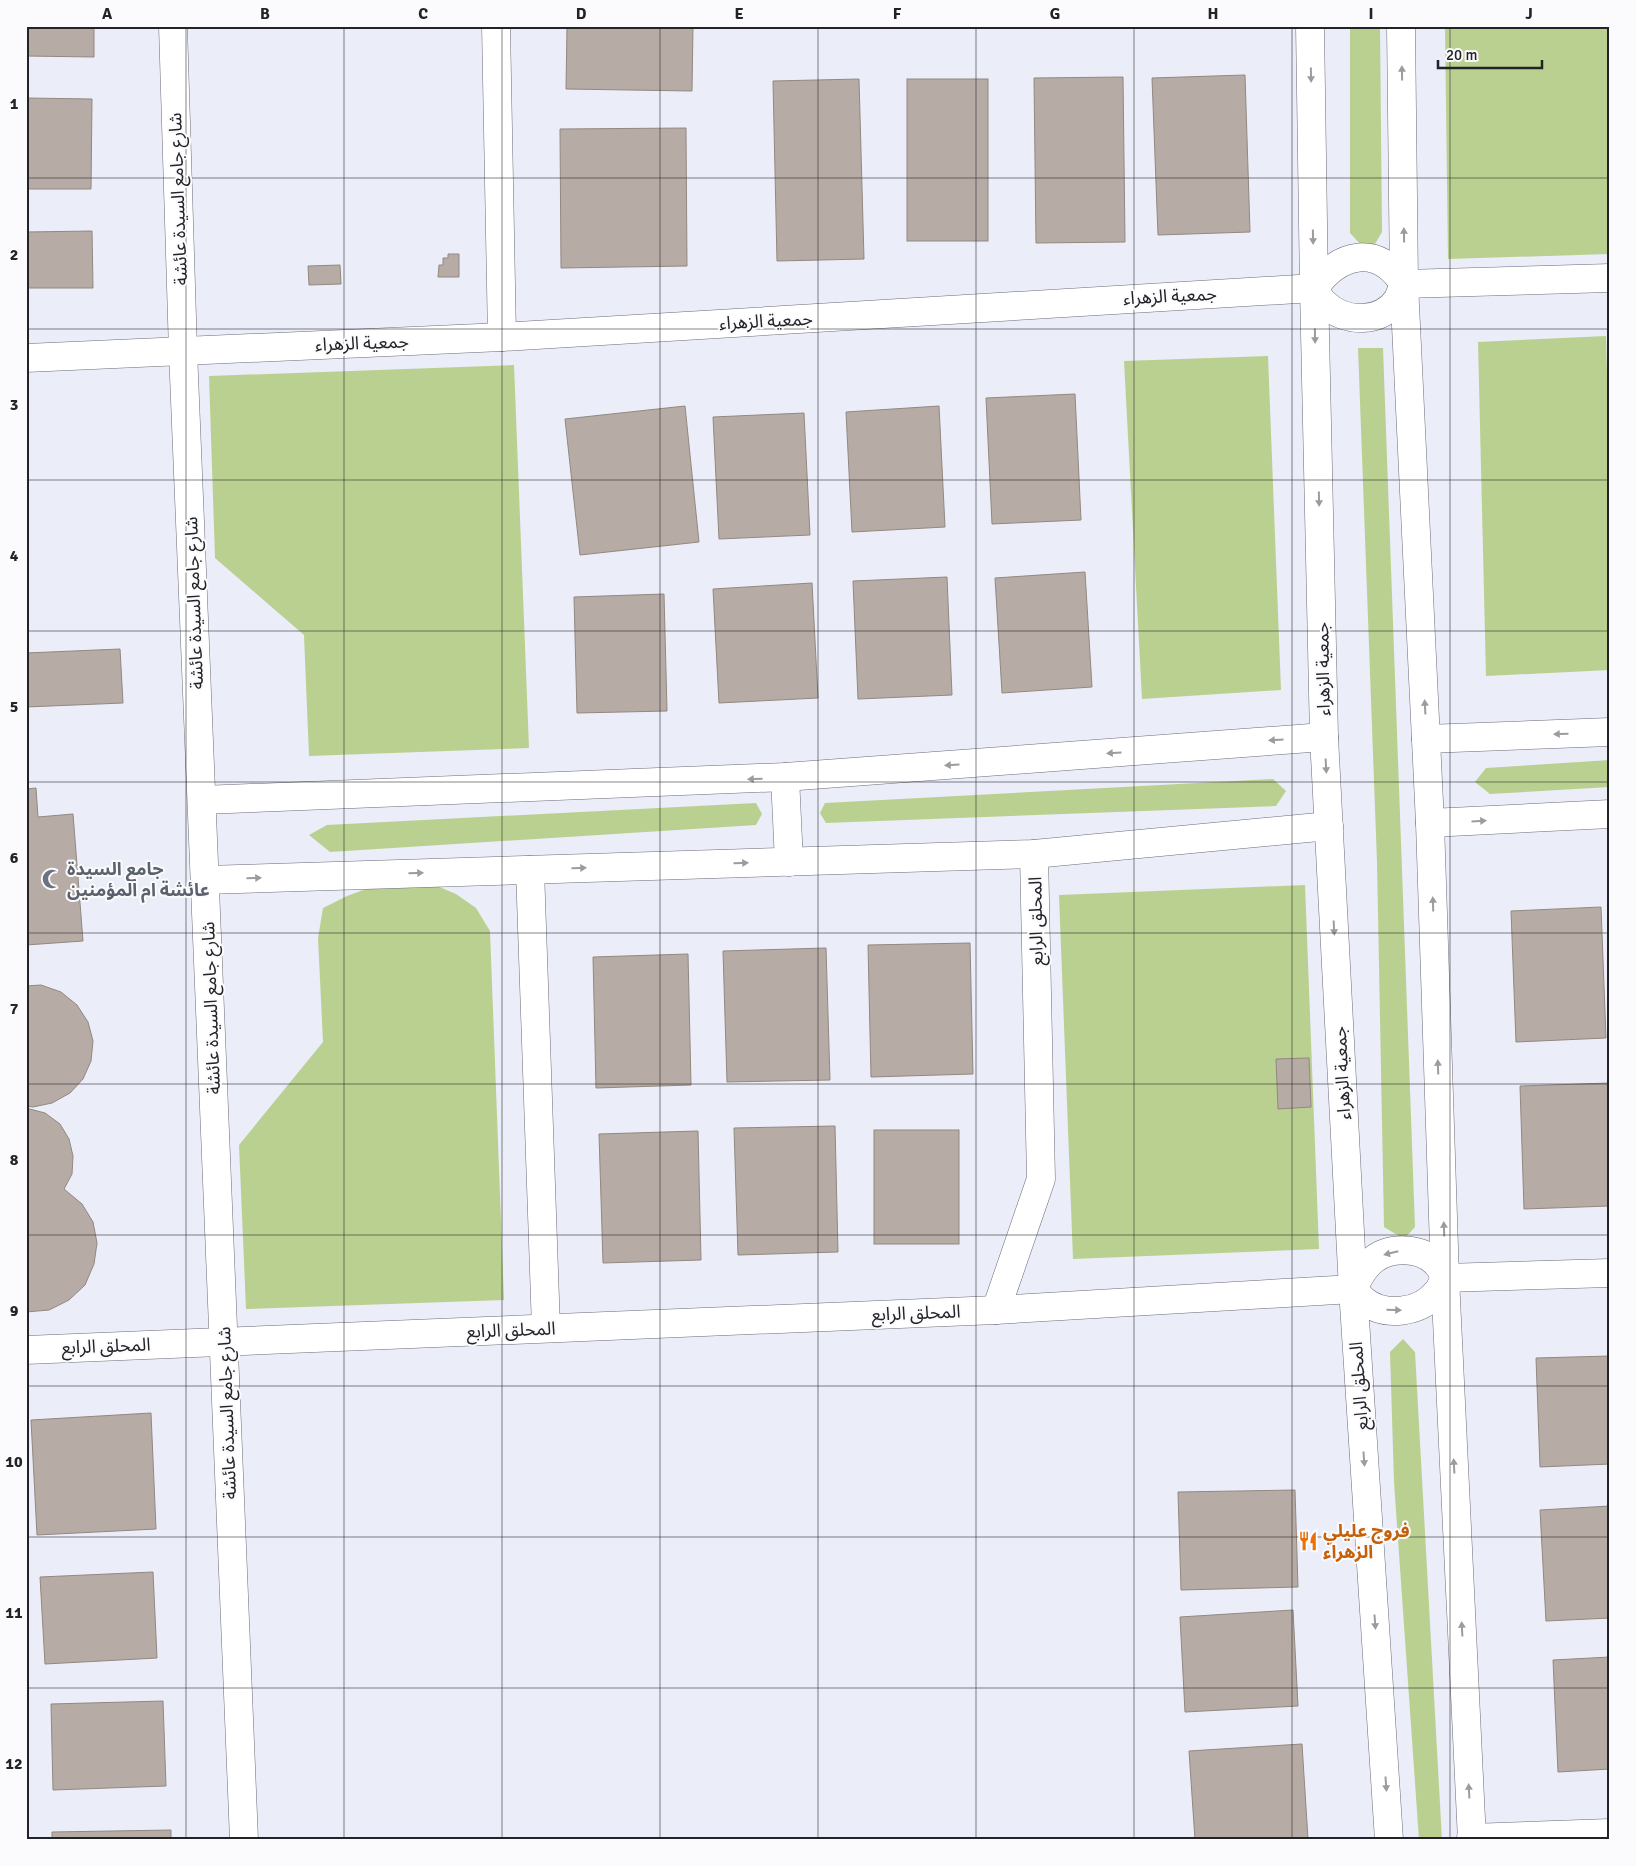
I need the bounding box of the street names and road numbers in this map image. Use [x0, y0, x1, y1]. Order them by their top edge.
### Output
street label: شارع جامع السيدة عائشة [164, 112, 195, 286]
street label: جمعية الزهراء [1123, 283, 1217, 309]
street label: جمعية الزهراء [719, 308, 813, 334]
street label: جمعية الزهراء [315, 330, 409, 356]
street label: شارع جامع السيدة عائشة [180, 516, 211, 690]
street label: جمعية الزهراء [1311, 622, 1335, 716]
street label: المحلق الرابع [1024, 876, 1051, 966]
street label: شارع جامع السيدة عائشة [197, 921, 228, 1095]
street label: جمعية الزهراء [1329, 1026, 1355, 1120]
street label: المحلق الرابع [871, 1300, 961, 1329]
street label: المحلق الرابع [466, 1317, 556, 1346]
street label: شارع جامع السيدة عائشة [213, 1326, 244, 1500]
street label: المحلق الرابع [61, 1333, 151, 1362]
street label: المحلق الرابع [1345, 1341, 1376, 1431]

